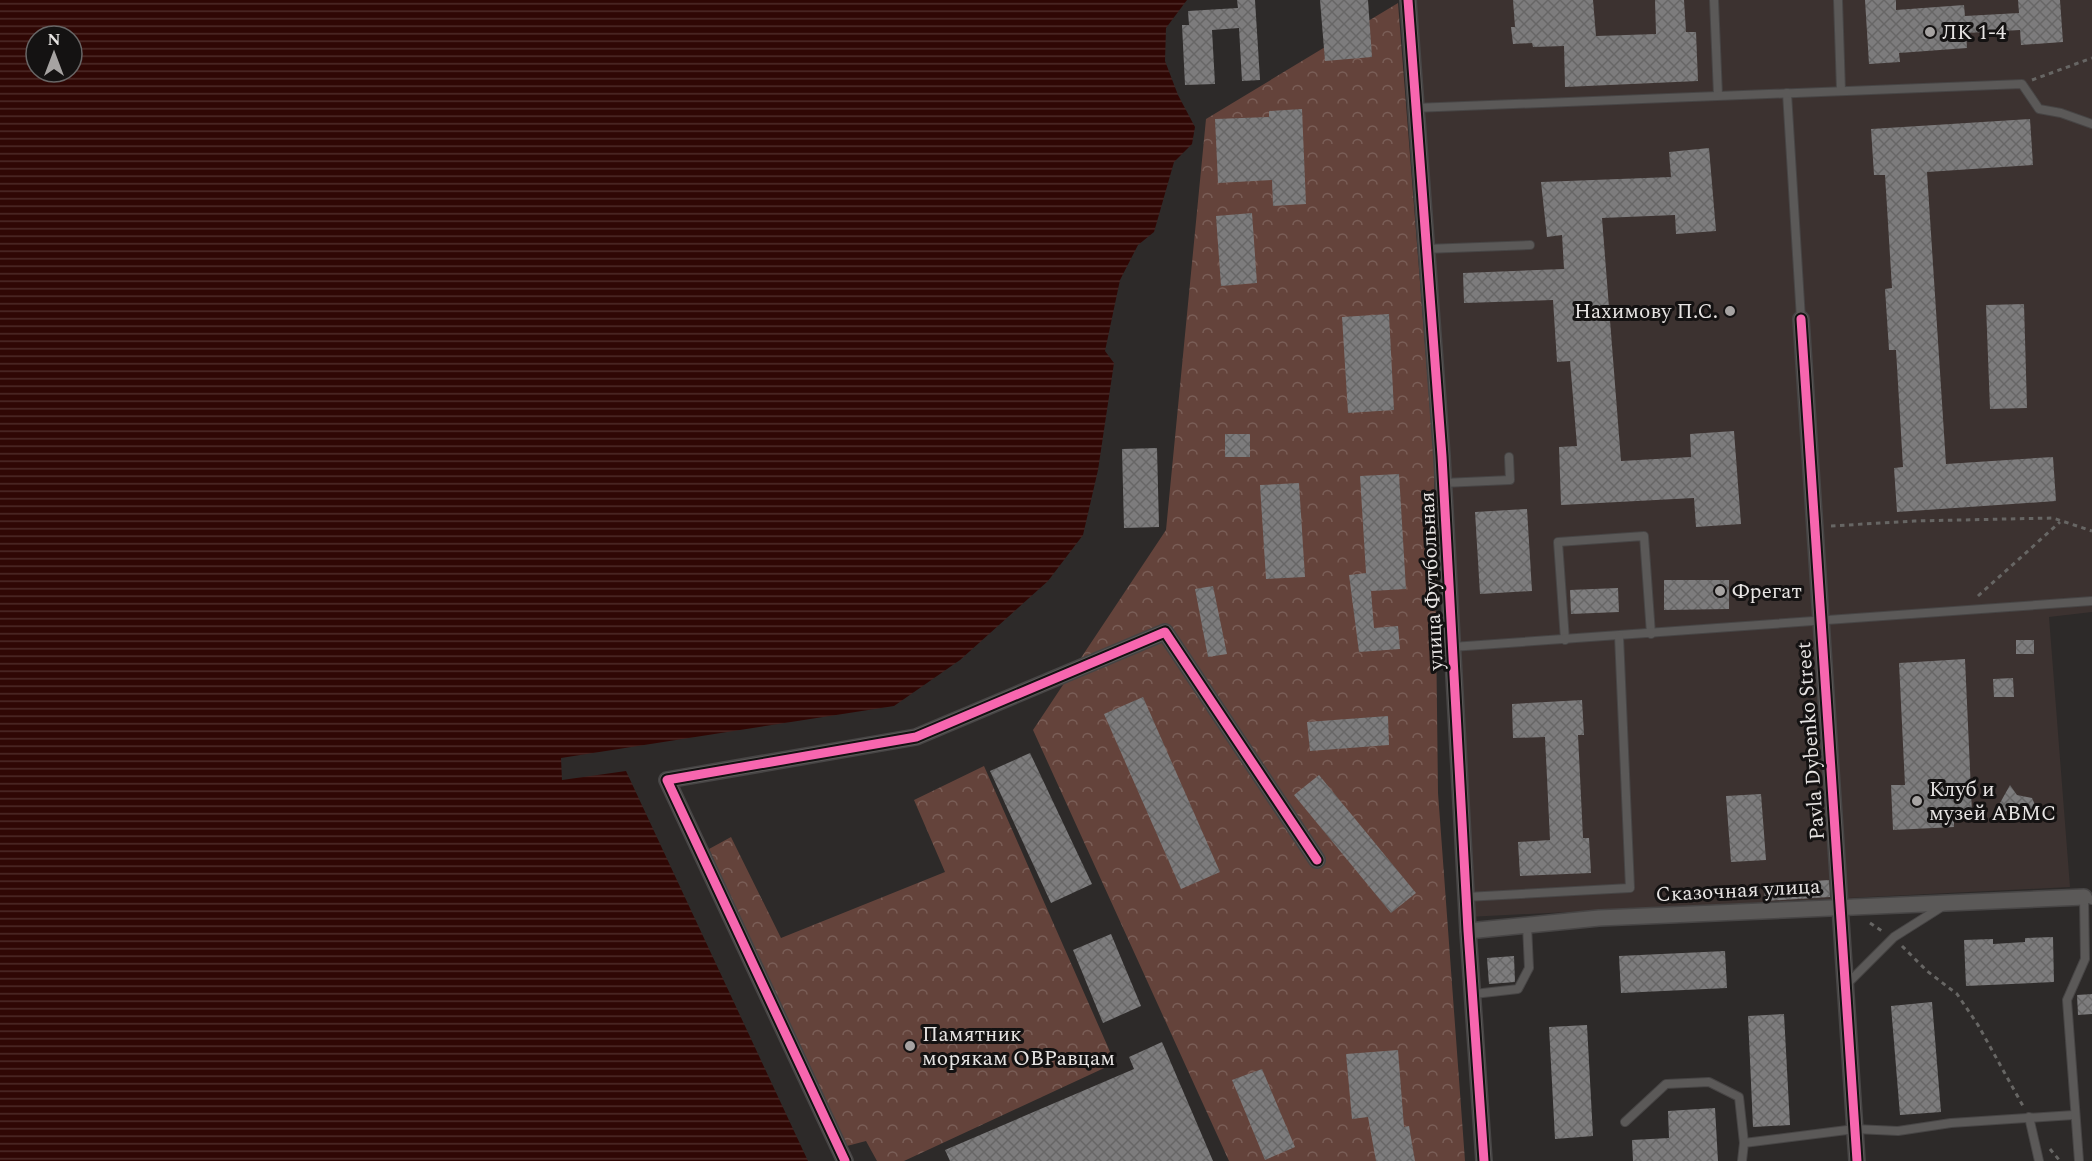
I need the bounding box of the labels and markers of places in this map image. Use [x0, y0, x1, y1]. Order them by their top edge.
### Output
place label: ЛК 1-4 [1942, 17, 2007, 49]
marker: ЛК 1-4 [1923, 25, 1937, 39]
place label: Нахимову П.С. [1574, 296, 1718, 328]
marker: Нахимову П.С. [1723, 304, 1737, 318]
place label: Фрегат [1732, 576, 1802, 608]
marker: Фрегат [1713, 584, 1727, 598]
place label: Клуб и музей АВМС [1929, 774, 2056, 830]
marker: Клуб и музей АВМС [1910, 794, 1924, 808]
place label: Памятник морякам ОВРавцам [922, 1019, 1115, 1075]
marker: Памятник морякам ОВРавцам [903, 1039, 917, 1053]

